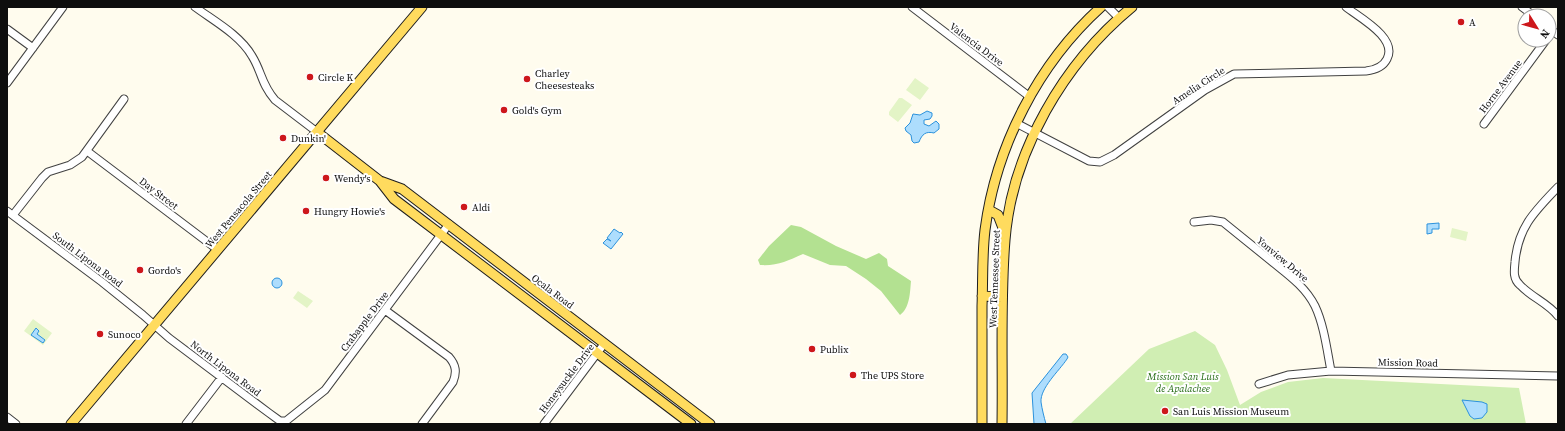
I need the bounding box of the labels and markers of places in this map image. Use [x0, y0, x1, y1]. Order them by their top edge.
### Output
place label: A [1469, 16, 1476, 29]
marker: A [1456, 17, 1466, 27]
place label: Charley Cheesesteaks [535, 67, 594, 92]
place label: Circle K [318, 71, 354, 84]
marker: Circle K [305, 72, 315, 82]
marker: Charley Cheesesteaks [522, 74, 532, 84]
place label: Gold's Gym [512, 104, 562, 117]
marker: Gold's Gym [499, 105, 509, 115]
place label: Dunkin' [291, 132, 326, 145]
marker: Dunkin' [278, 133, 288, 143]
place label: Wendy's [334, 172, 371, 185]
marker: Wendy's [321, 173, 331, 183]
place label: Aldi [472, 201, 490, 214]
marker: Aldi [459, 202, 469, 212]
place label: Hungry Howie's [314, 205, 385, 218]
marker: Hungry Howie's [301, 206, 311, 216]
place label: Gordo's [148, 264, 181, 277]
marker: Gordo's [135, 265, 145, 275]
place label: Sunoco [108, 328, 141, 341]
marker: Sunoco [95, 329, 105, 339]
place label: Publix [820, 343, 849, 356]
marker: Publix [807, 344, 817, 354]
place label: The UPS Store [861, 369, 924, 382]
marker: The UPS Store [848, 370, 858, 380]
place label: San Luis Mission Museum [1173, 405, 1289, 418]
marker: San Luis Mission Museum [1160, 406, 1170, 416]

